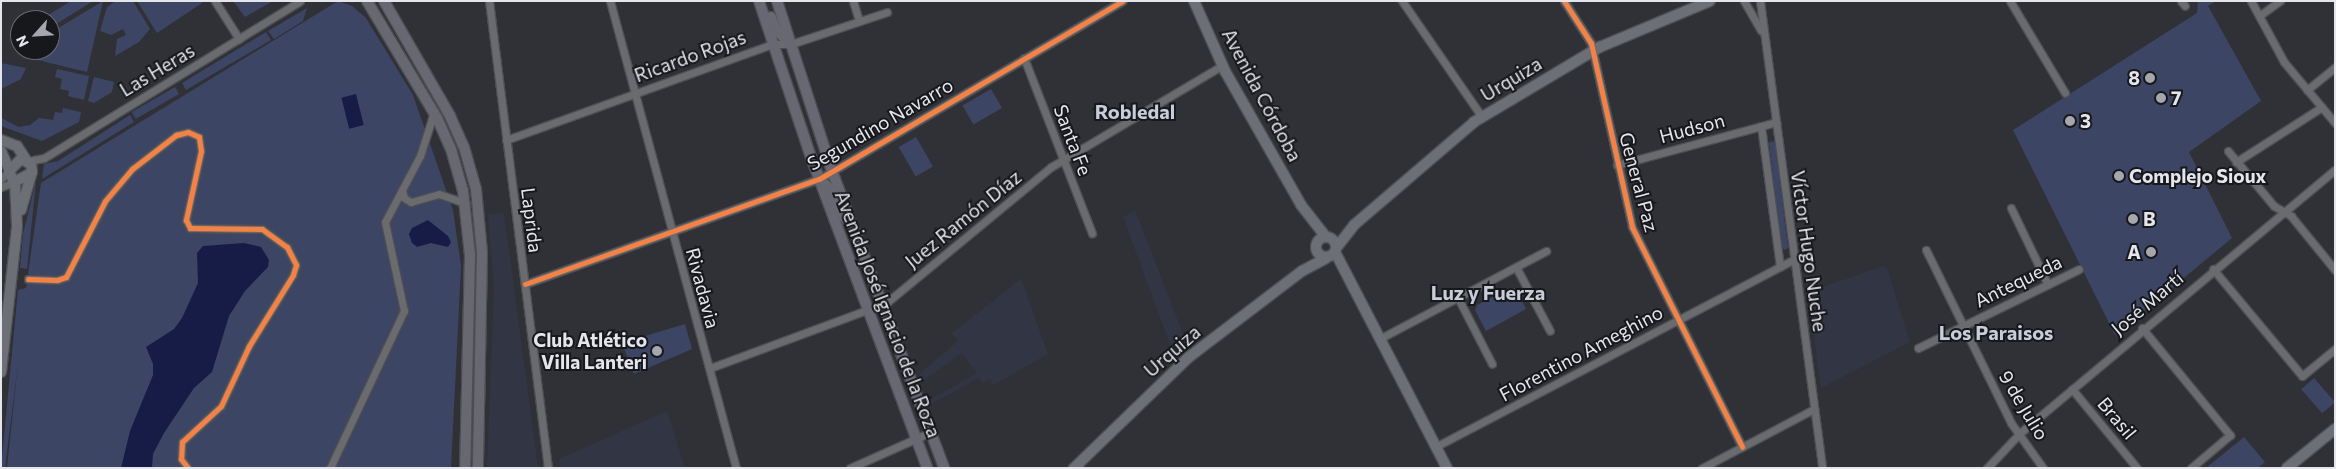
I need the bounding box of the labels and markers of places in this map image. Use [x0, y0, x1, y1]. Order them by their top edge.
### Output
place label: 8 [2128, 67, 2140, 89]
marker: 8 [2144, 72, 2156, 84]
place label: 7 [2171, 87, 2181, 109]
marker: 7 [2155, 92, 2167, 104]
place label: 3 [2080, 110, 2091, 132]
marker: 3 [2064, 115, 2076, 127]
place label: Complejo Sioux [2129, 165, 2266, 187]
marker: Complejo Sioux [2113, 170, 2125, 182]
place label: B [2143, 208, 2156, 230]
marker: B [2127, 213, 2139, 225]
place label: A [2127, 241, 2141, 263]
marker: A [2145, 246, 2157, 258]
place label: Club Atlético Villa Lanteri [533, 329, 647, 373]
marker: Club Atlético Villa Lanteri [651, 345, 663, 357]

